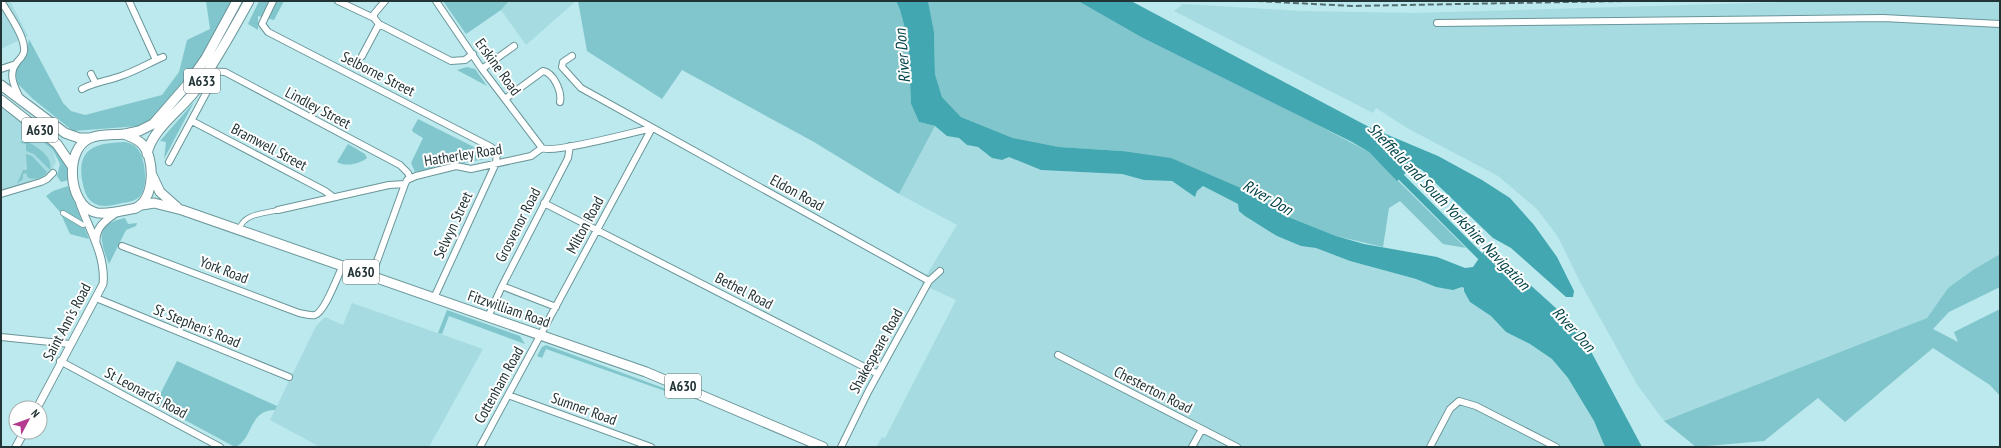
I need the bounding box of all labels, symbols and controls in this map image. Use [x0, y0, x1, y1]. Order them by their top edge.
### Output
water label: River Don [890, 27, 914, 84]
street label: Erskine Road [471, 34, 526, 99]
street label: Selborne Street [338, 47, 418, 100]
road number: A633 [184, 69, 220, 93]
street label: Lindley Street [282, 82, 354, 133]
road number: A630 [22, 118, 58, 142]
water label: Sheffield and South Yorkshire Navigation [1364, 118, 1535, 295]
street label: Bramwell Street [228, 119, 310, 174]
street label: Hatherley Road [423, 139, 503, 170]
street label: Eldon Road [767, 170, 827, 215]
water label: River Don [1240, 175, 1297, 220]
street label: Grosvenor Road [491, 184, 544, 265]
street label: Selwyn Street [429, 188, 476, 261]
street label: Milton Road [562, 193, 608, 257]
street label: York Road [197, 252, 251, 287]
road number: A630 [343, 260, 379, 284]
street label: Bethel Road [712, 268, 776, 313]
street label: Saint Ann's Road [38, 280, 95, 364]
street label: Fitzwilliam Road [465, 286, 553, 331]
street label: St Stephen's Road [151, 299, 243, 352]
water label: River Don [1548, 302, 1600, 356]
street label: Shakespeare Road [845, 305, 907, 396]
street label: Cottenham Road [470, 343, 527, 427]
street label: Chesterton Road [1111, 362, 1196, 417]
street label: St Leonard's Road [102, 363, 191, 422]
road number: A630 [665, 374, 701, 398]
street label: Sumner Road [549, 388, 620, 429]
north arrow [8, 400, 48, 440]
text: N [28, 407, 43, 420]

